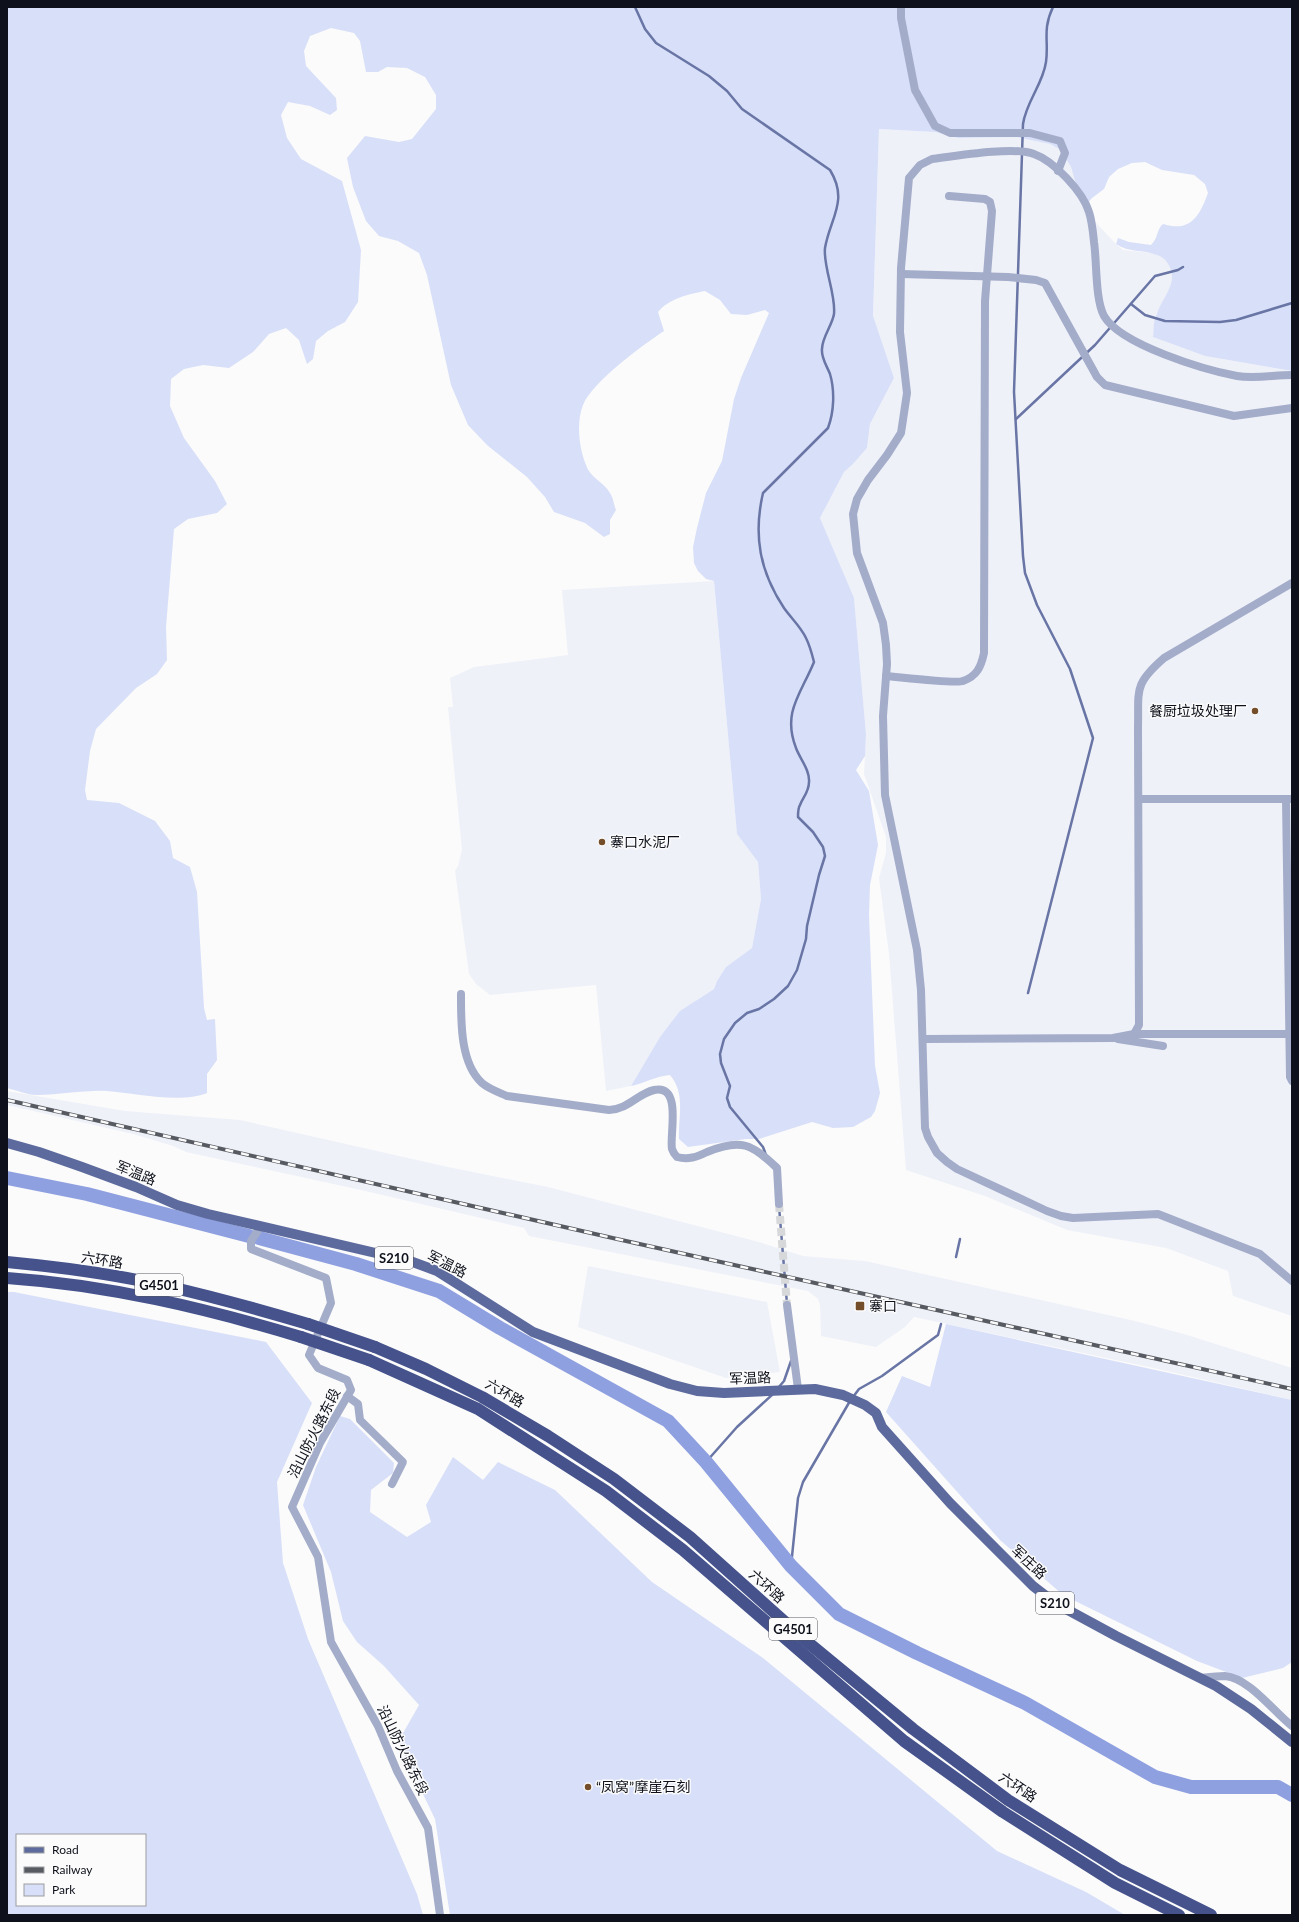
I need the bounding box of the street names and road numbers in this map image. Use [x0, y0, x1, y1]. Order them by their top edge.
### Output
street label: 军温路 [114, 1157, 159, 1188]
street label: 军温路 [425, 1246, 470, 1281]
road number: S210 [375, 1247, 413, 1269]
street label: 六环路 [80, 1248, 124, 1271]
road number: G4501 [135, 1274, 183, 1296]
street label: 军温路 [729, 1368, 771, 1387]
street label: 六环路 [483, 1375, 528, 1410]
street label: 沿山防火路东段 [284, 1385, 343, 1480]
street label: 军庄路 [1008, 1541, 1050, 1582]
street label: 六环路 [746, 1565, 789, 1606]
road number: S210 [1036, 1592, 1074, 1614]
road number: G4501 [769, 1618, 817, 1640]
street label: 沿山防火路东段 [374, 1702, 433, 1798]
street label: 六环路 [996, 1768, 1040, 1805]

